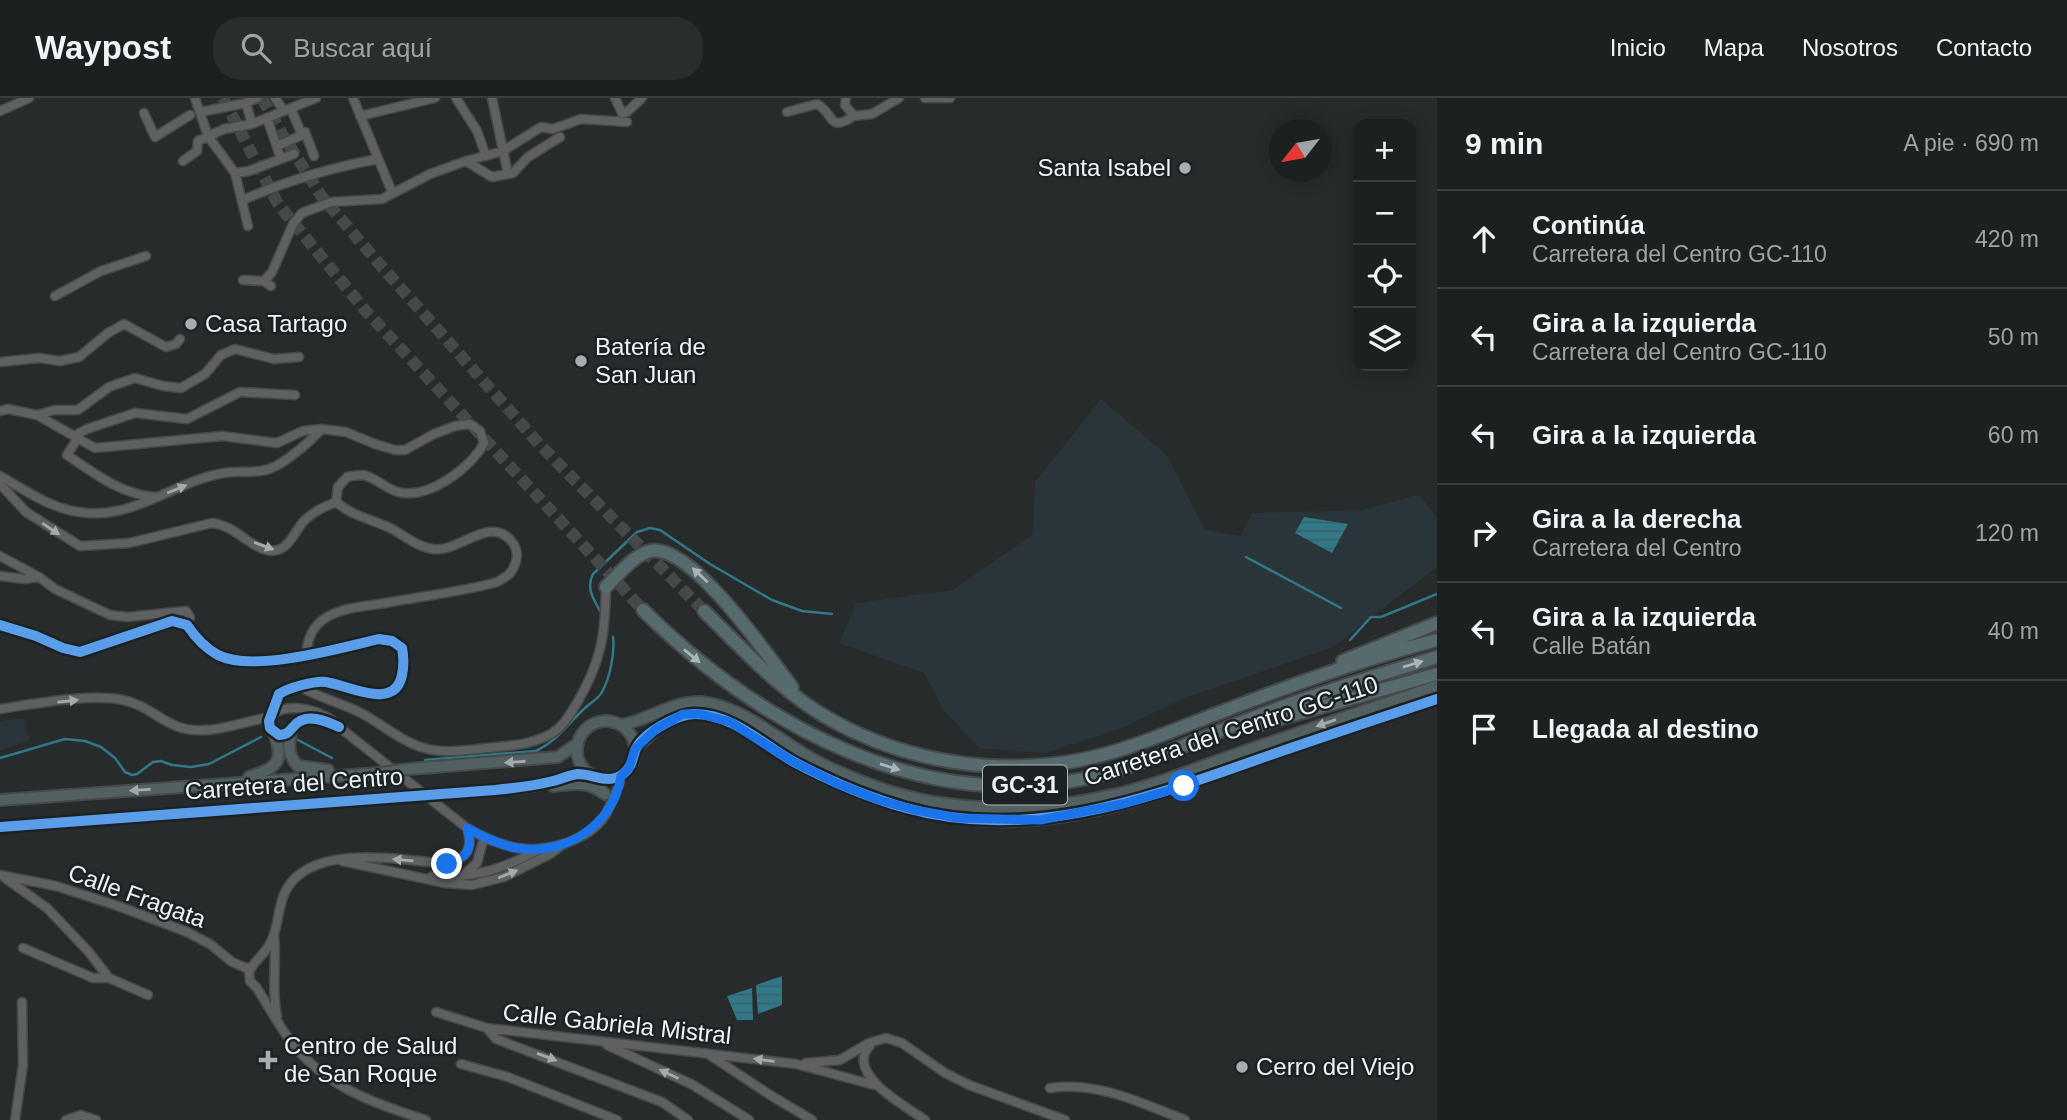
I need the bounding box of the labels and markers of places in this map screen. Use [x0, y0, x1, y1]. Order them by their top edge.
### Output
place label: Santa Isabel [1038, 154, 1171, 181]
marker: Santa Isabel [1177, 160, 1193, 176]
place label: Casa Tartago [205, 310, 347, 337]
marker: Casa Tartago [183, 316, 199, 332]
place label: Batería de San Juan [595, 333, 706, 388]
marker: Batería de San Juan [573, 353, 589, 369]
place label: Centro de Salud de San Roque [284, 1032, 457, 1087]
marker: Centro de Salud de San Roque [258, 1050, 278, 1070]
place label: Cerro del Viejo [1256, 1053, 1414, 1080]
marker: Cerro del Viejo [1234, 1059, 1250, 1075]

